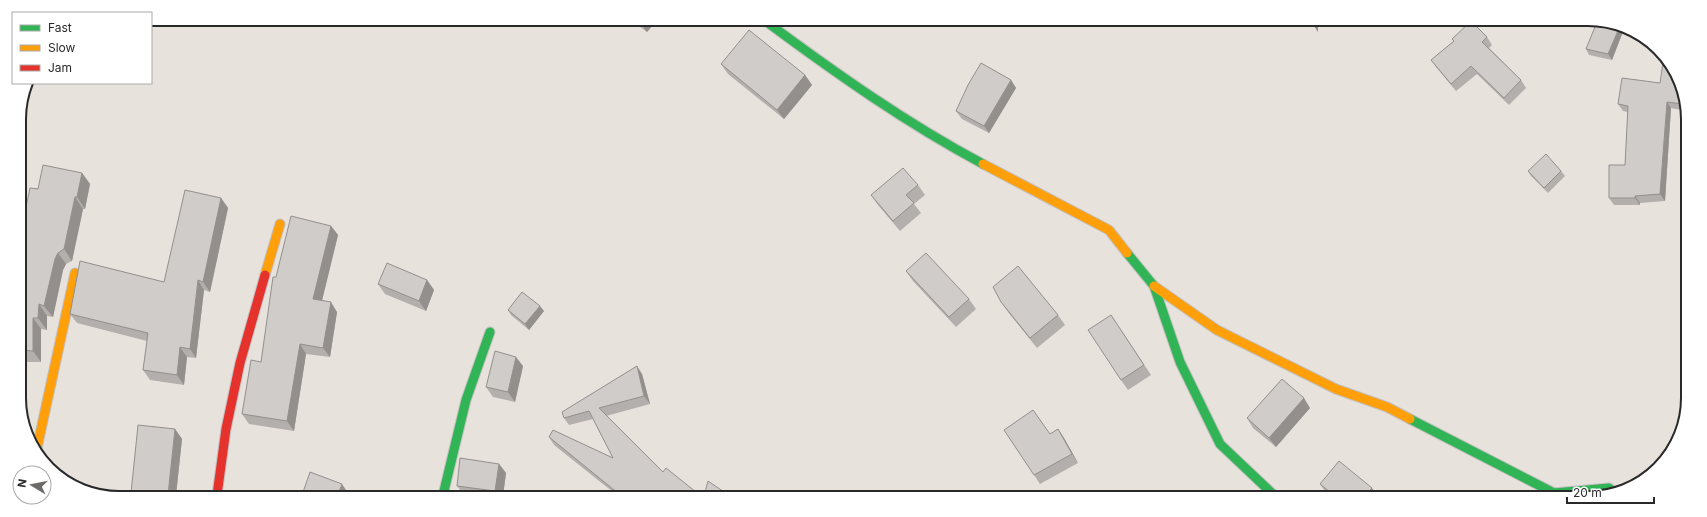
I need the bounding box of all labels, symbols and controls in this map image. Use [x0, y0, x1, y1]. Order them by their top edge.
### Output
legend [12, 12, 152, 84]
text: Fast [48, 20, 72, 35]
text: Slow [48, 40, 76, 55]
text: Jam [48, 60, 72, 75]
north arrow [12, 465, 52, 505]
text: N [15, 478, 30, 489]
scale bar [1567, 479, 1654, 505]
text: 20 m [1573, 485, 1602, 500]

